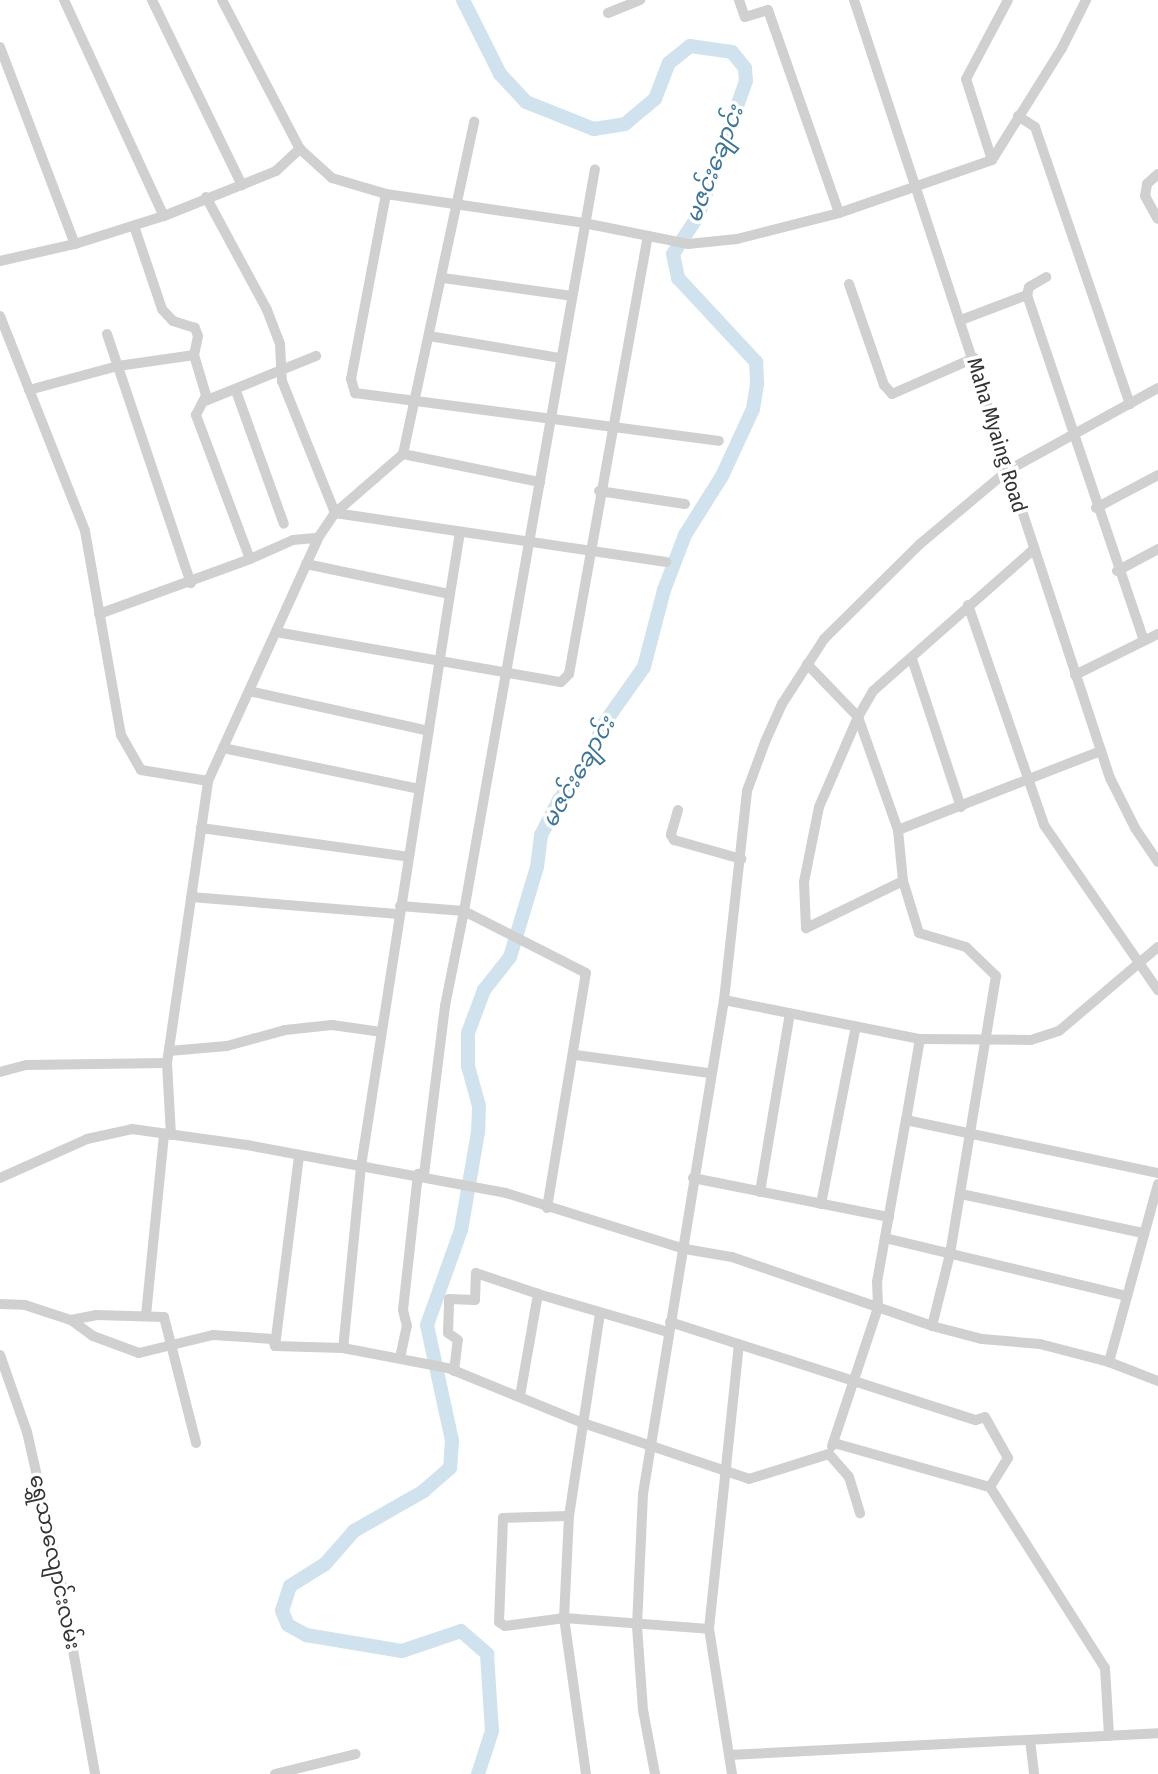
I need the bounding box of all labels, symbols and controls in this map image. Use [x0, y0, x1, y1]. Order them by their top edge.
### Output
water label: မဇင်းချောင်း [679, 102, 749, 226]
street label: Maha Myaing Road [961, 355, 1033, 515]
water label: မဇင်းချောင်း [535, 712, 621, 832]
street label: ရွှေသာလျောင်းလမ်း [24, 1472, 86, 1652]

